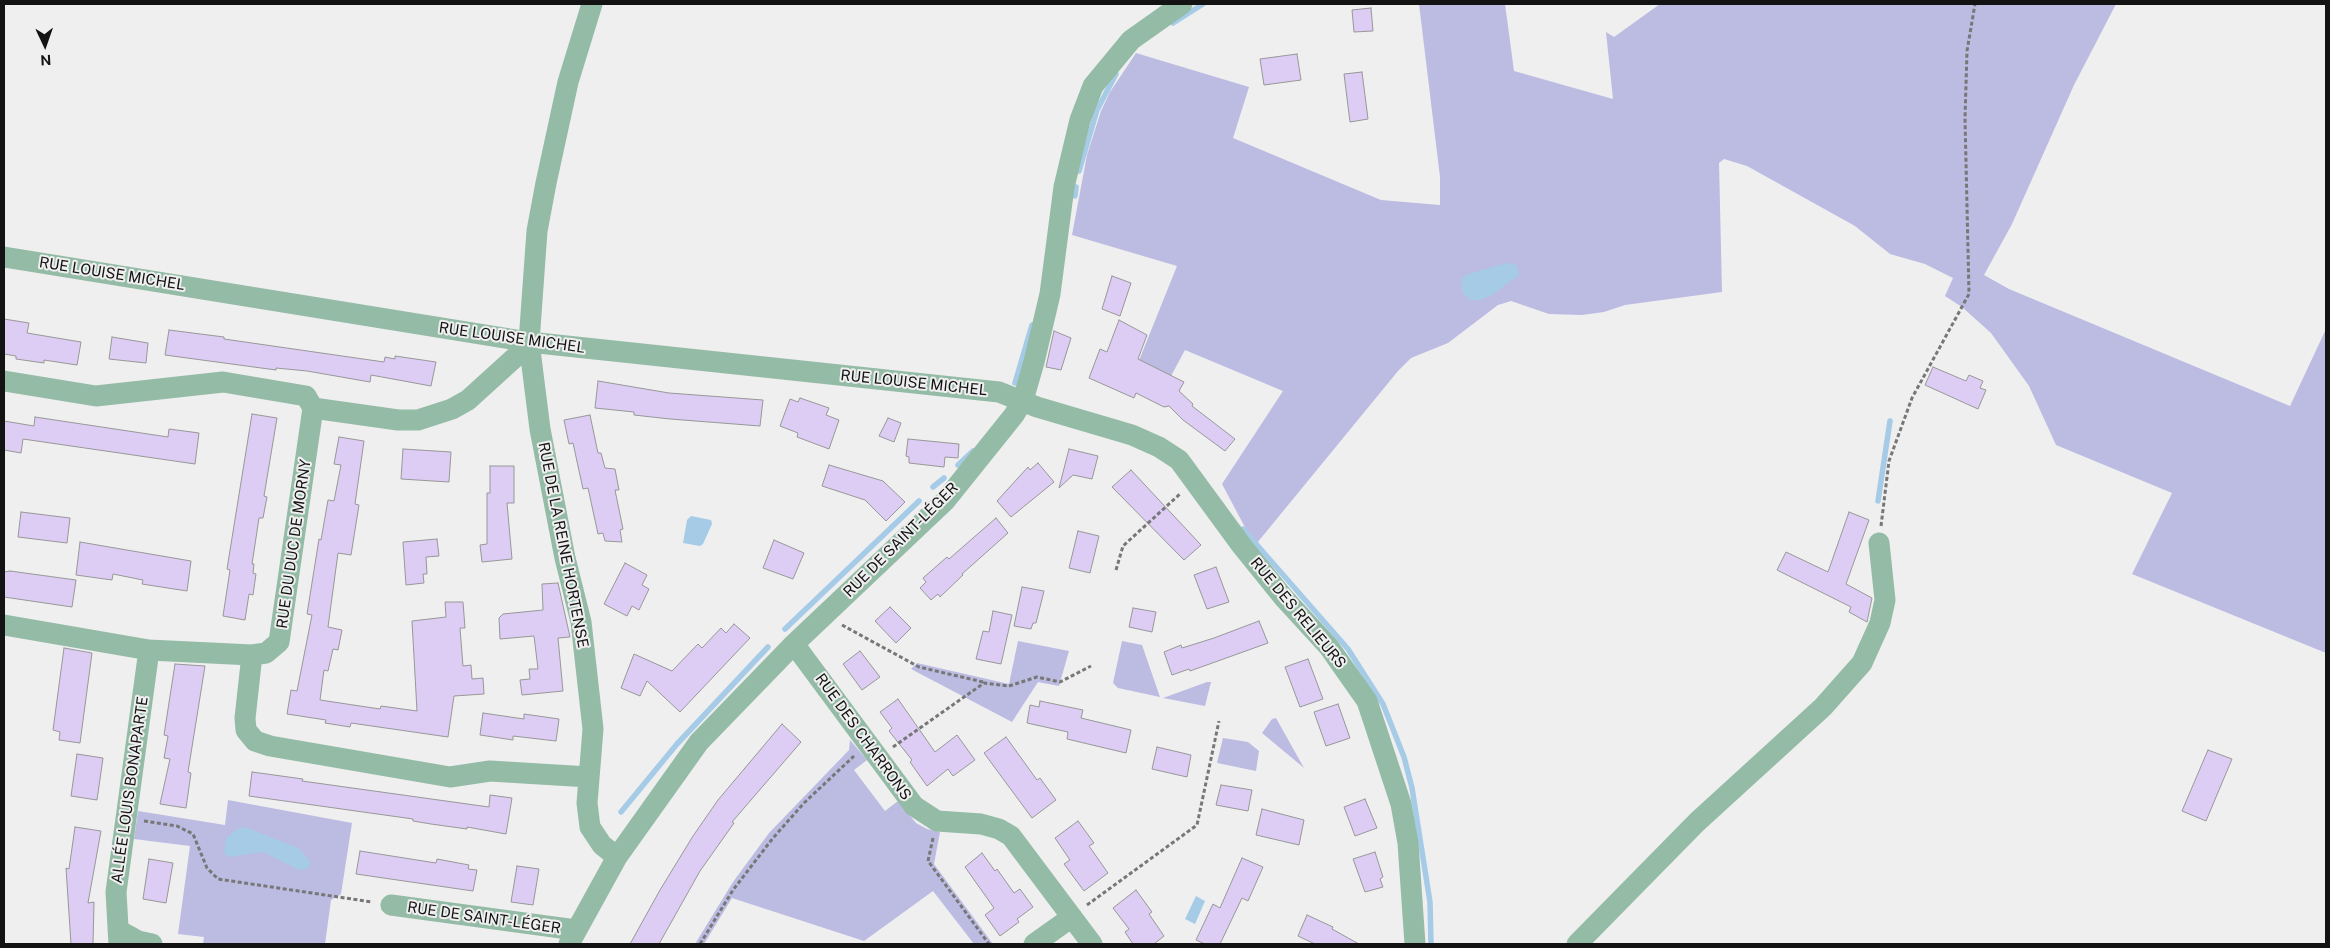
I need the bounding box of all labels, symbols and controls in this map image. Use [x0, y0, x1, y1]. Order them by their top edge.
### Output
north arrow [20, 20, 70, 70]
text: N [40, 52, 52, 68]
street label: RUE LOUISE MICHEL [38, 254, 186, 294]
street label: RUE LOUISE MICHEL [438, 319, 586, 357]
street label: RUE LOUISE MICHEL [840, 366, 988, 400]
street label: RUE DE LA REINE HORTENSE [534, 441, 592, 649]
street label: RUE DU DUC DE MORNY [273, 458, 315, 630]
street label: RUE DE SAINT-LÉGER [840, 479, 962, 601]
street label: RUE DES RELIEURS [1246, 554, 1350, 672]
street label: RUE DES CHARRONS [811, 670, 915, 804]
street label: ALLÉE LOUIS BONAPARTE [108, 695, 152, 885]
street label: RUE DE SAINT-LÉGER [406, 898, 562, 938]

